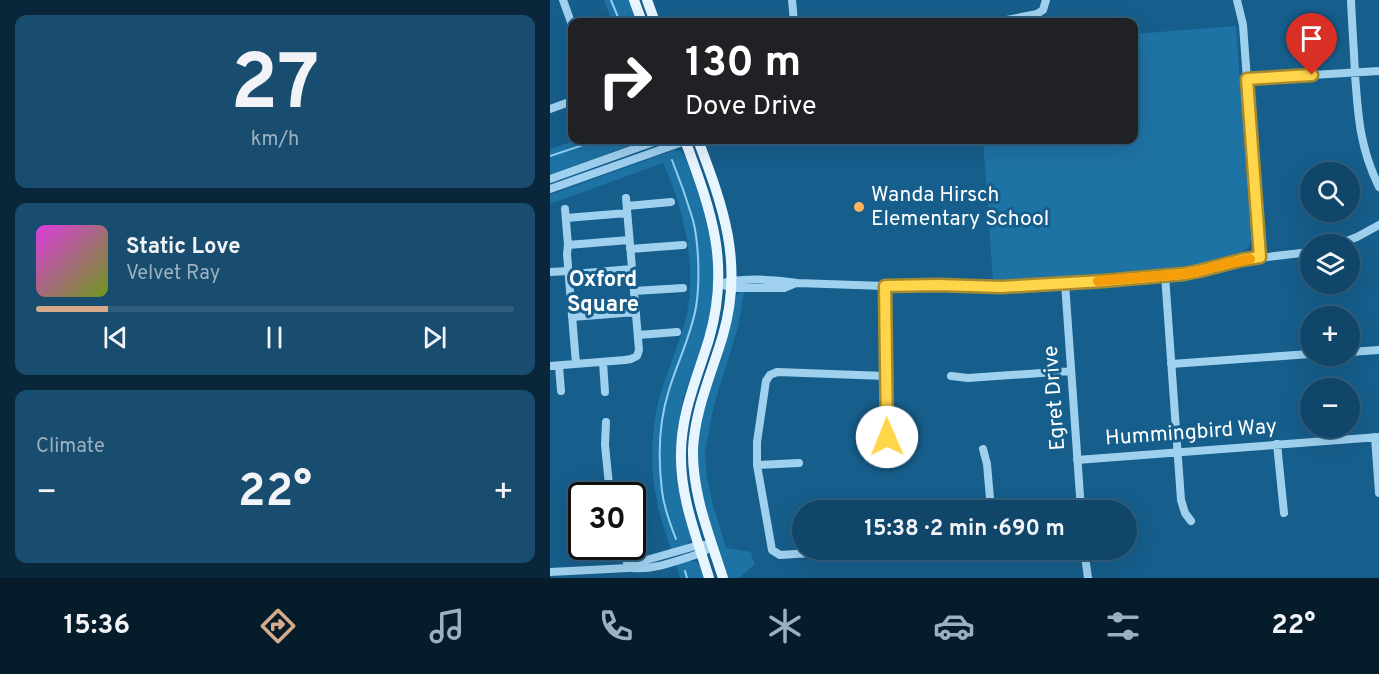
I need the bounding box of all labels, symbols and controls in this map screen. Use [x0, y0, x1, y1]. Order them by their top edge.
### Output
pin [1286, 13, 1337, 75]
icon: arrive [1295, 22, 1328, 55]
text: 27 [231, 38, 319, 137]
text: 130 m [685, 38, 801, 91]
icon: right [586, 42, 664, 120]
text: Dove Drive [685, 90, 817, 124]
text: km/h [251, 127, 299, 153]
map controls [1300, 162, 1360, 438]
button: search [1300, 162, 1360, 222]
place label: Wanda Hirsch Elementary School [871, 182, 1049, 233]
marker: Wanda Hirsch Elementary School [852, 200, 866, 214]
text: Static Love [126, 234, 240, 261]
button: layers [1300, 234, 1360, 294]
text: Velvet Ray [126, 261, 220, 287]
district label: Oxford Square [567, 267, 639, 319]
button: + [1300, 306, 1360, 366]
icon: previous [99, 321, 132, 354]
icon: pause [258, 321, 291, 354]
icon: next [418, 321, 451, 354]
street label: Egret Drive [1038, 345, 1072, 451]
button: − [1300, 378, 1360, 438]
position arrow [855, 405, 919, 469]
street label: Hummingbird Way [1104, 414, 1278, 452]
text: Climate [36, 434, 105, 460]
text: 22° [238, 465, 312, 522]
text: − [36, 473, 57, 515]
text: + [493, 473, 514, 515]
speed limit sign: 30 [568, 482, 646, 560]
text: 15:38 · 2 min · 690 m [864, 516, 1065, 543]
icon: directions [257, 605, 299, 647]
icon: music [426, 605, 468, 647]
icon: phone [595, 605, 637, 647]
icon: climate [764, 605, 806, 647]
icon: car [933, 605, 975, 647]
icon: filters [1102, 605, 1144, 647]
text: 15:36 [64, 609, 130, 643]
text: 22° [1271, 609, 1315, 643]

